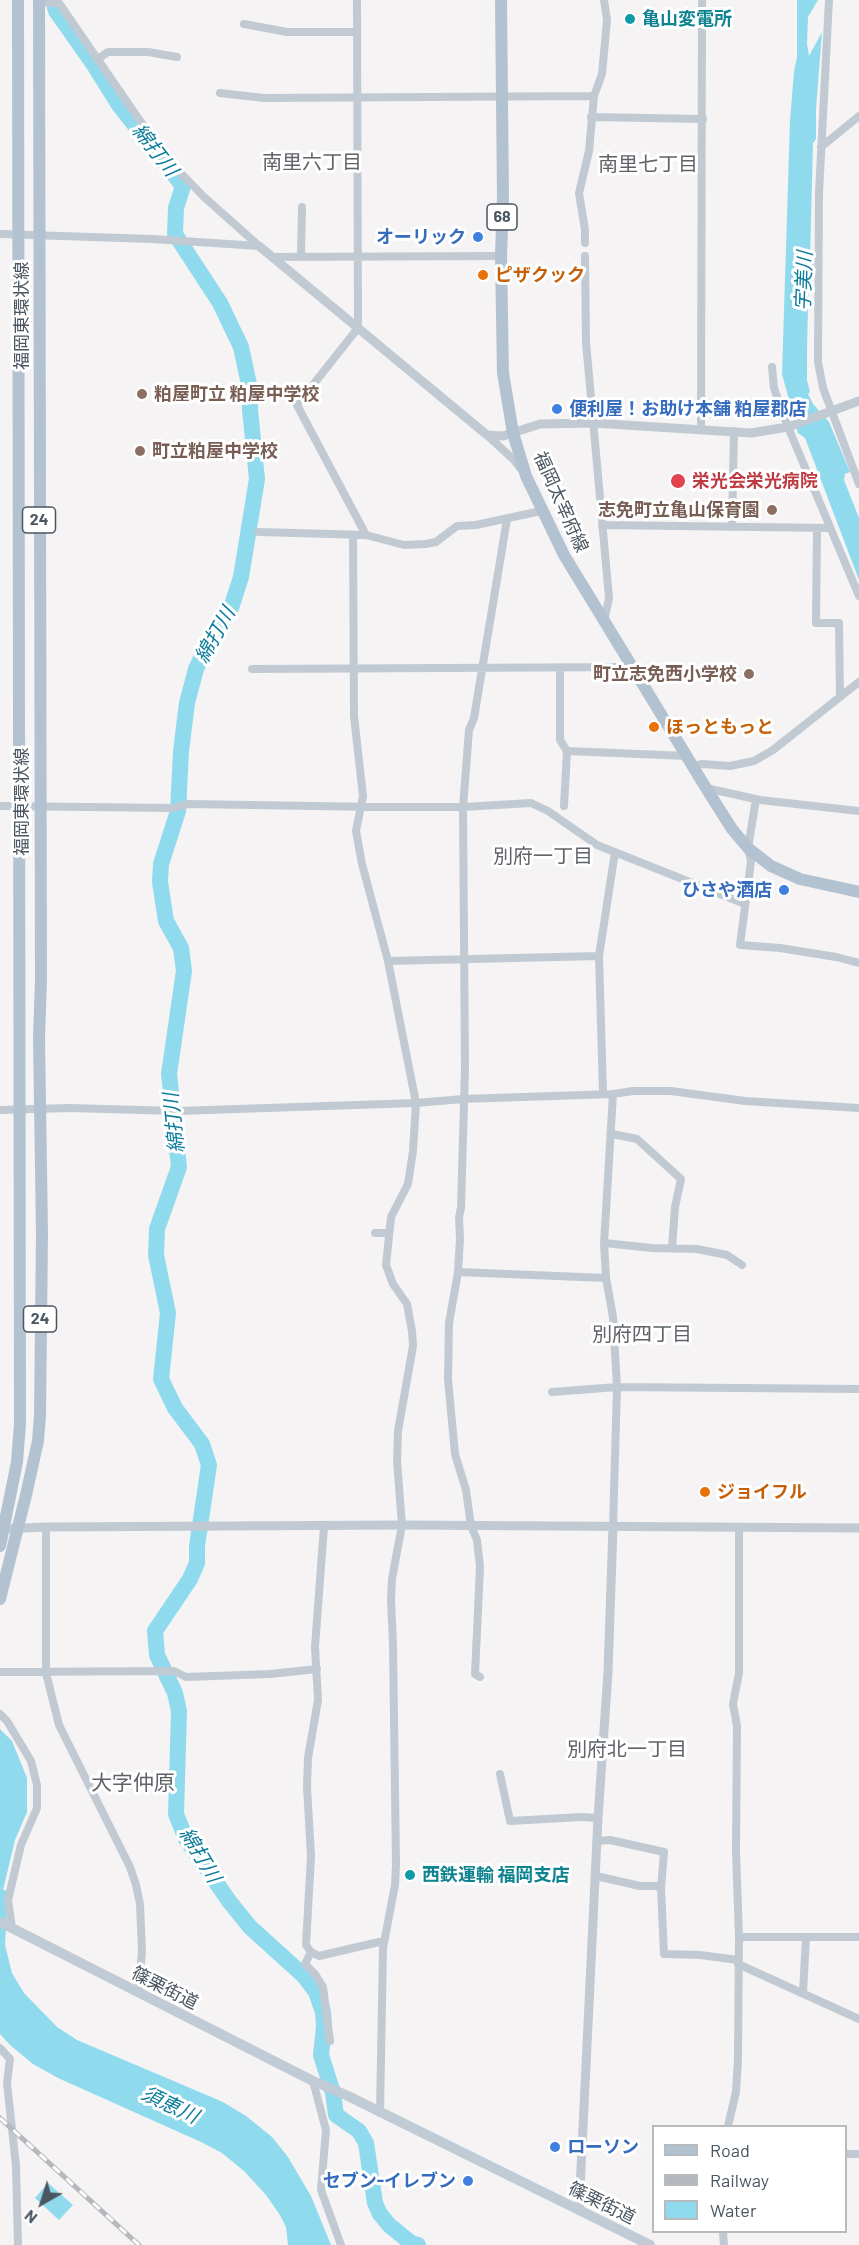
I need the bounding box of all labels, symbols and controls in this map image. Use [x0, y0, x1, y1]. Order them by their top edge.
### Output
place label: 亀山変電所 [642, 8, 732, 30]
marker: 亀山変電所 [623, 12, 637, 26]
water label: 綿打川 [127, 119, 183, 181]
district label: 南里六丁目 [262, 150, 362, 174]
district label: 南里七丁目 [598, 152, 698, 176]
road number: 68 [487, 204, 517, 230]
place label: オーリック [376, 226, 466, 248]
marker: オーリック [471, 230, 485, 244]
water label: 宇美川 [791, 251, 817, 311]
street label: 福岡東環状線 [11, 262, 33, 370]
place label: ピザクック [495, 264, 585, 286]
marker: ピザクック [476, 268, 490, 282]
place label: 粕屋町立 粕屋中学校 [154, 383, 320, 405]
marker: 粕屋町立 粕屋中学校 [135, 387, 149, 401]
place label: 便利屋！お助け本舗 粕屋郡店 [569, 398, 807, 420]
marker: 便利屋！お助け本舗 粕屋郡店 [550, 402, 564, 416]
place label: 町立粕屋中学校 [152, 440, 278, 462]
marker: 町立粕屋中学校 [133, 444, 147, 458]
street label: 福岡太宰府線 [529, 448, 593, 556]
place label: 栄光会栄光病院 [692, 470, 818, 492]
marker: 栄光会栄光病院 [669, 472, 687, 490]
place label: 志免町立亀山保育園 [598, 499, 760, 521]
marker: 志免町立亀山保育園 [765, 503, 779, 517]
road number: 24 [22, 507, 56, 533]
water label: 綿打川 [190, 603, 240, 667]
place label: 町立志免西小学校 [593, 663, 737, 685]
marker: 町立志免西小学校 [742, 667, 756, 681]
place label: ほっともっと [666, 716, 774, 738]
marker: ほっともっと [647, 720, 661, 734]
street label: 福岡東環状線 [11, 748, 33, 856]
district label: 別府一丁目 [493, 844, 593, 868]
place label: ひさや酒店 [682, 879, 772, 901]
marker: ひさや酒店 [777, 883, 791, 897]
water label: 綿打川 [159, 1092, 189, 1154]
road number: 24 [24, 1306, 57, 1332]
district label: 別府四丁目 [592, 1322, 692, 1346]
place label: ジョイフル [717, 1481, 807, 1503]
marker: ジョイフル [698, 1485, 712, 1499]
district label: 別府北一丁目 [567, 1737, 687, 1761]
district label: 大字仲原 [91, 1770, 175, 1796]
water label: 綿打川 [174, 1823, 226, 1887]
place label: 西鉄運輸 福岡支店 [422, 1864, 570, 1886]
marker: 西鉄運輸 福岡支店 [403, 1868, 417, 1882]
street label: 篠栗街道 [128, 1962, 202, 2014]
water label: 須恵川 [138, 2081, 202, 2129]
legend [652, 2125, 847, 2233]
place label: ローソン [567, 2136, 639, 2158]
text: Road [710, 2139, 750, 2161]
marker: ローソン [548, 2140, 562, 2154]
text: Railway [710, 2169, 769, 2191]
place label: セブン-イレブン [323, 2170, 456, 2192]
north arrow [12, 2173, 72, 2233]
marker: セブン-イレブン [461, 2174, 475, 2188]
street label: 篠栗街道 [565, 2178, 639, 2228]
text: Water [710, 2199, 757, 2221]
text: N [20, 2207, 40, 2228]

